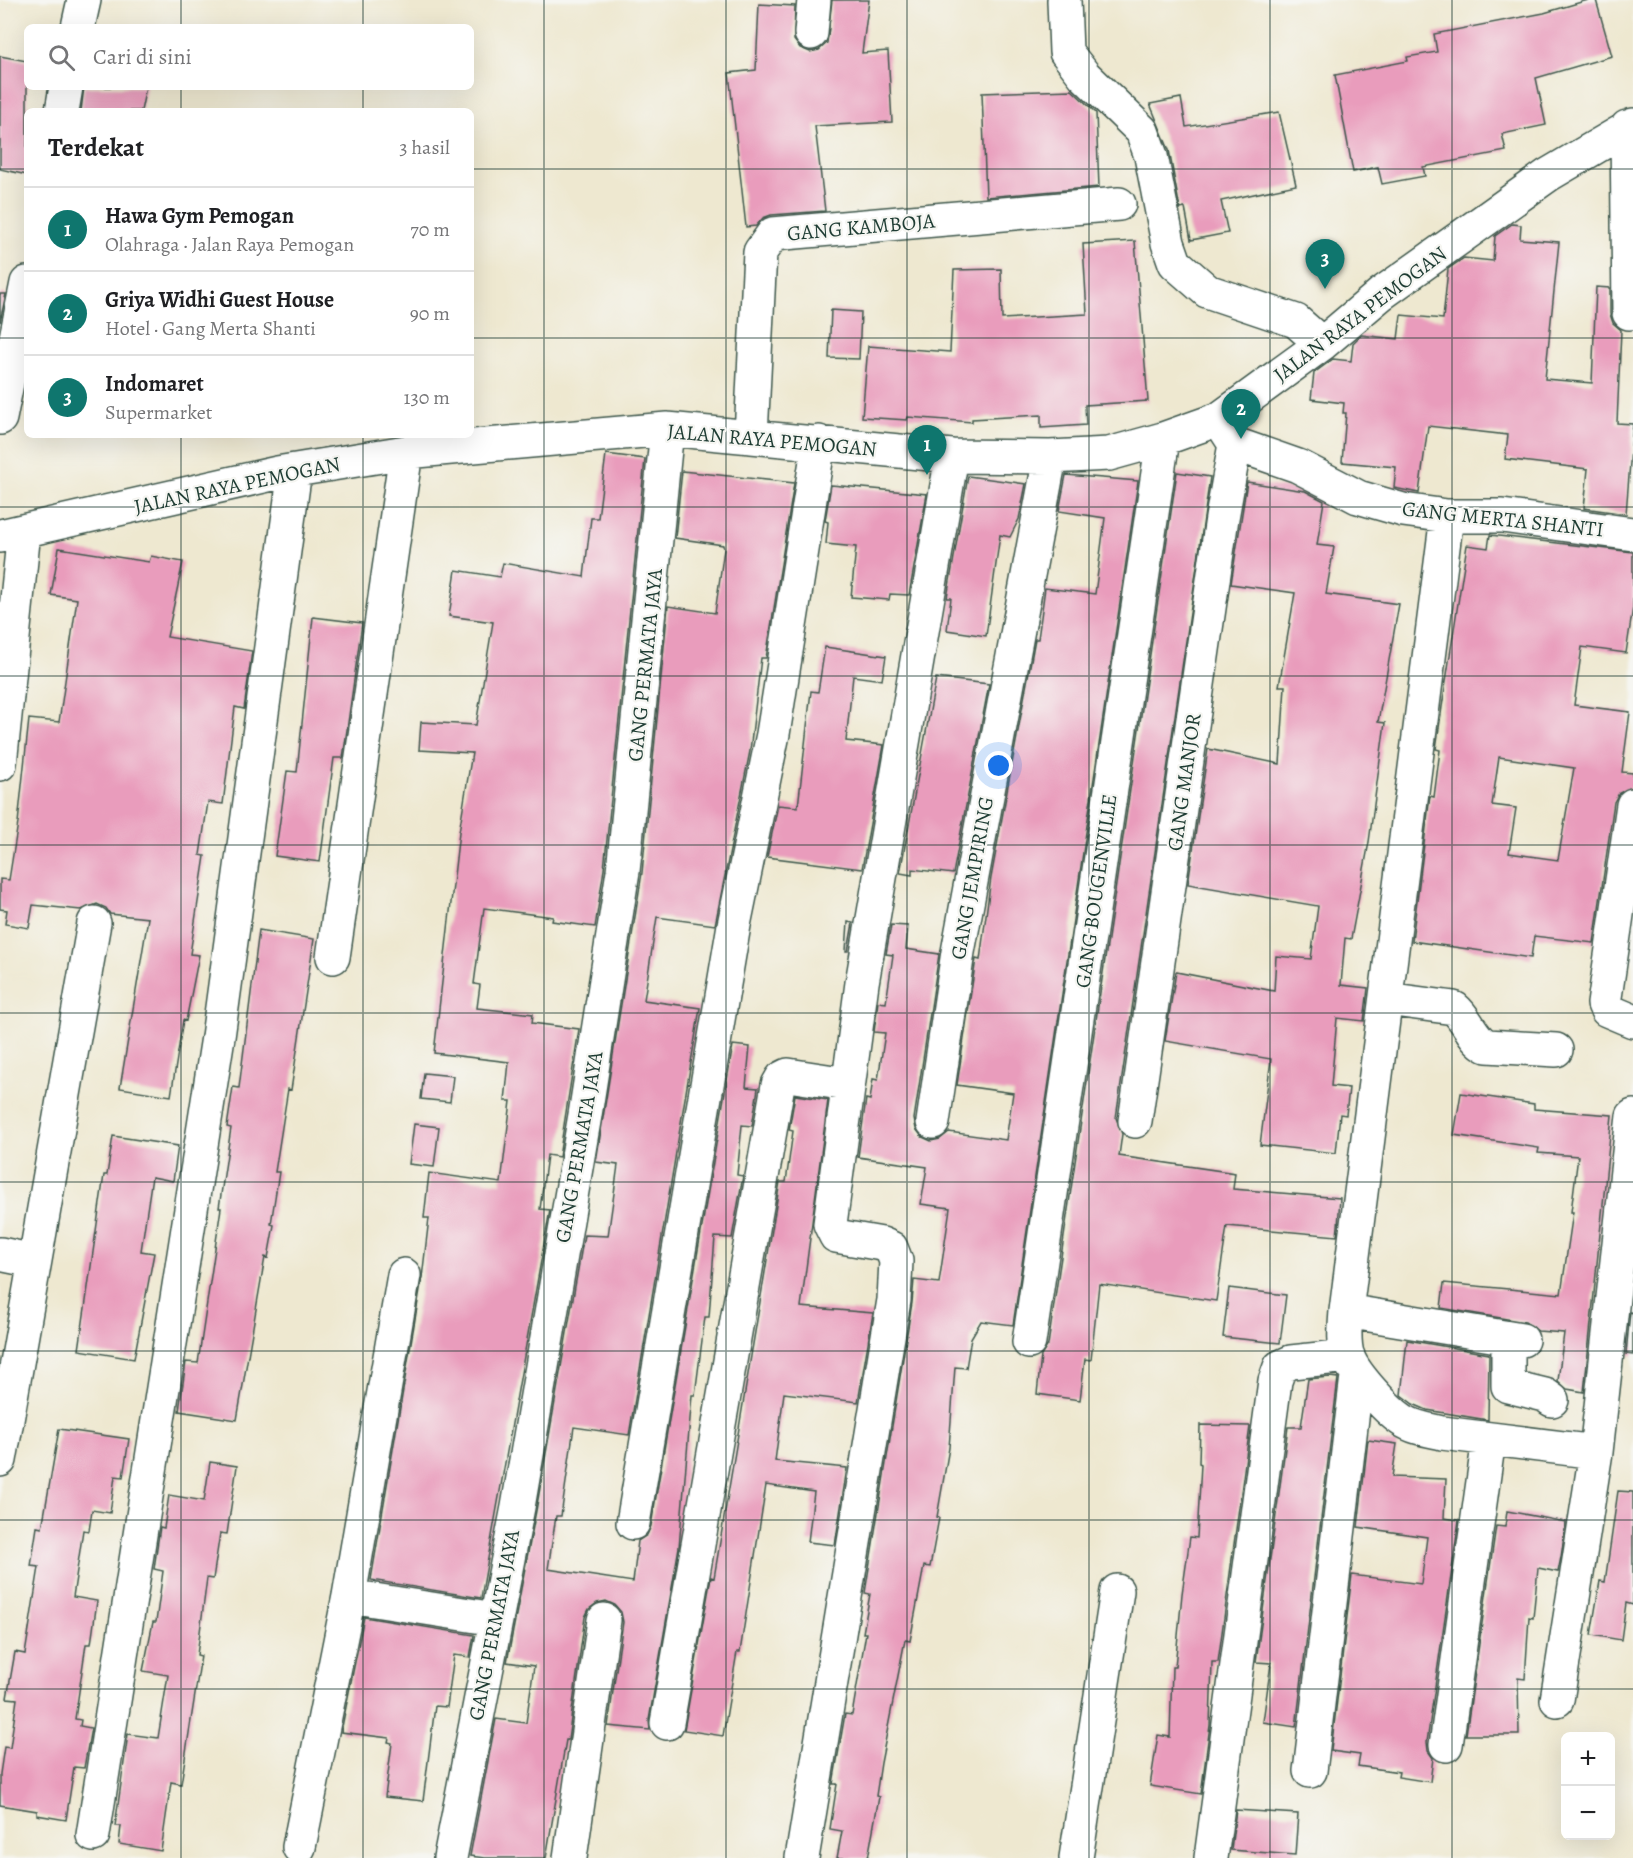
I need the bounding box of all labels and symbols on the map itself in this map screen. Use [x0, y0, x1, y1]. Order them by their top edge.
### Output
street label: GANG KAMBOJA [786, 207, 937, 247]
street label: JALAN RAYA PEMOGAN [1268, 240, 1452, 388]
pin: 3 [1306, 240, 1344, 289]
pin: 2 [1222, 390, 1260, 439]
street label: JALAN RAYA PEMOGAN [666, 417, 878, 463]
pin: 1 [908, 426, 946, 475]
street label: JALAN RAYA PEMOGAN [131, 449, 343, 521]
street label: GANG MERTA SHANTI [1401, 494, 1605, 544]
street label: GANG PERMATA JAYA [621, 566, 669, 763]
street label: GANG MANJOR [1160, 711, 1208, 853]
your location [984, 751, 1013, 780]
street label: GANG BOUGENVILLE [1069, 792, 1123, 990]
street label: GANG JEMPIRING [944, 794, 1000, 962]
street label: GANG PERMATA JAYA [548, 1048, 610, 1245]
street label: GANG PERMATA JAYA [462, 1526, 526, 1723]

